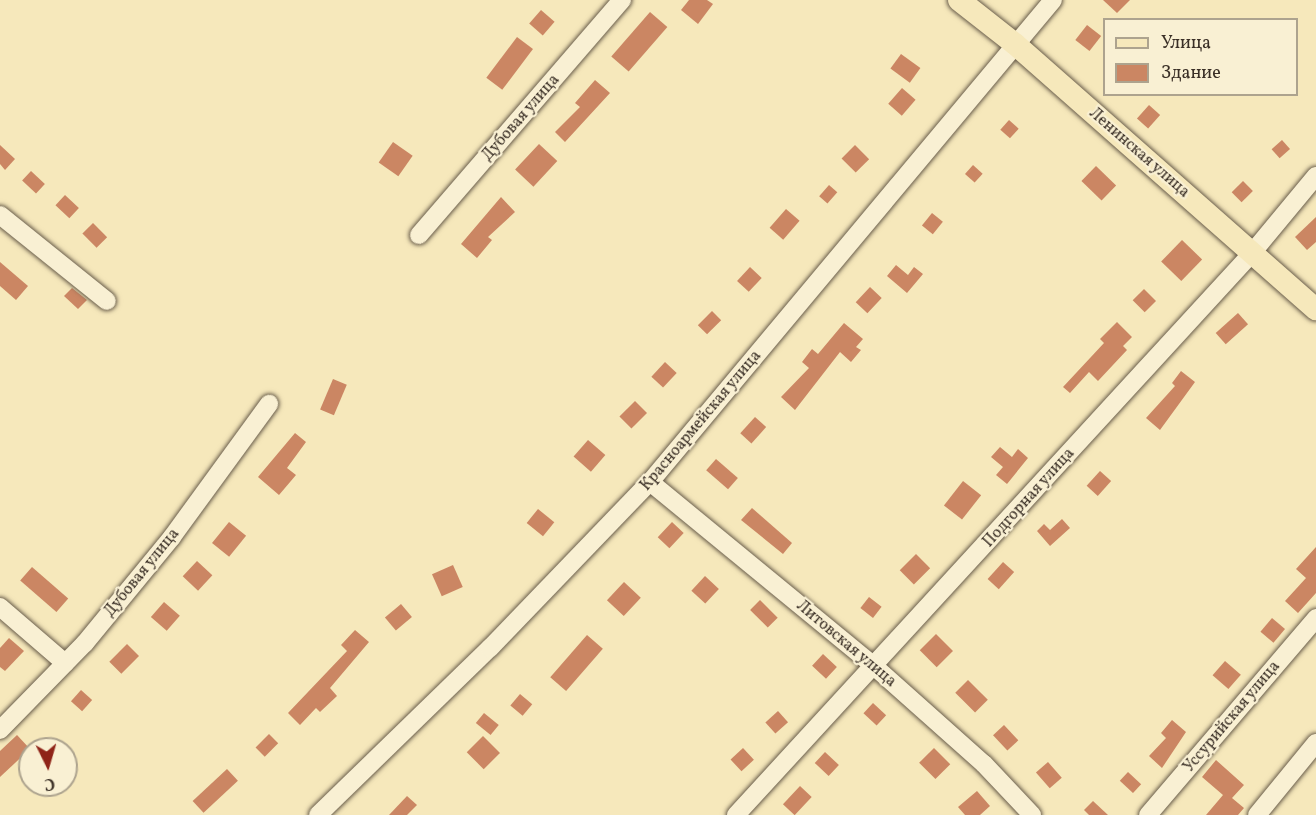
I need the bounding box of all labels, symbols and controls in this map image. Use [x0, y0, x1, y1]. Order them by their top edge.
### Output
legend [1103, 18, 1298, 96]
text: Улица [1161, 31, 1211, 56]
text: Здание [1161, 61, 1221, 86]
street label: Дубовая улица [478, 71, 564, 165]
street label: Ленинская улица [1085, 104, 1193, 202]
street label: Красноармейская улица [636, 347, 766, 495]
street label: Подгорная улица [979, 444, 1079, 552]
street label: Дубовая улица [100, 525, 184, 621]
street label: Литовская улица [792, 597, 900, 691]
street label: Уссурийская улица [1180, 657, 1284, 777]
north arrow [18, 737, 78, 797]
text: С [43, 772, 55, 794]

